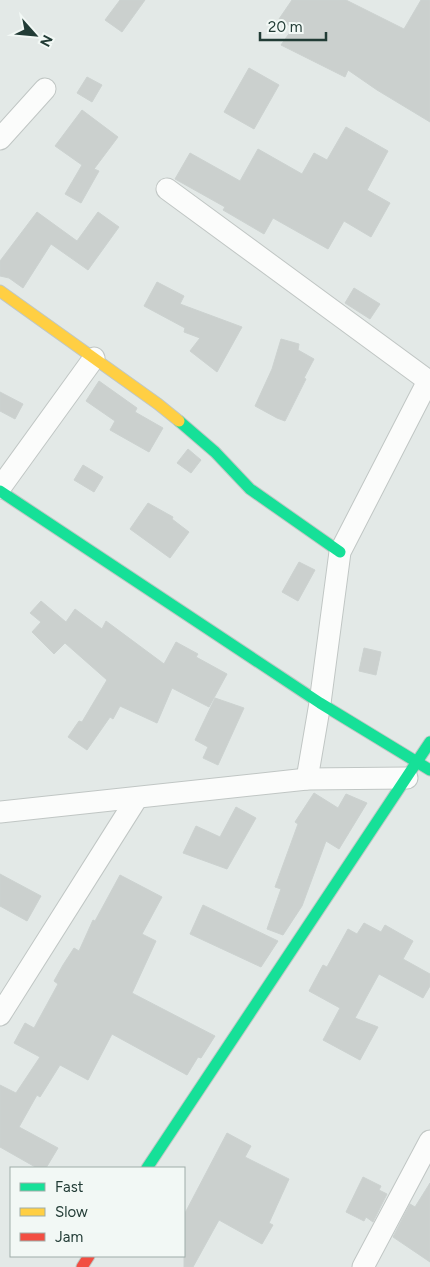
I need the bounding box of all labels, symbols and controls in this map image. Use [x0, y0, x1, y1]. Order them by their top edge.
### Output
north arrow [10, 10, 60, 60]
scale bar [260, 10, 326, 42]
text: 20 m [268, 18, 302, 36]
text: N [36, 32, 56, 49]
legend [10, 1167, 185, 1257]
text: Fast [55, 1178, 84, 1196]
text: Slow [55, 1203, 88, 1221]
text: Jam [55, 1228, 83, 1246]

